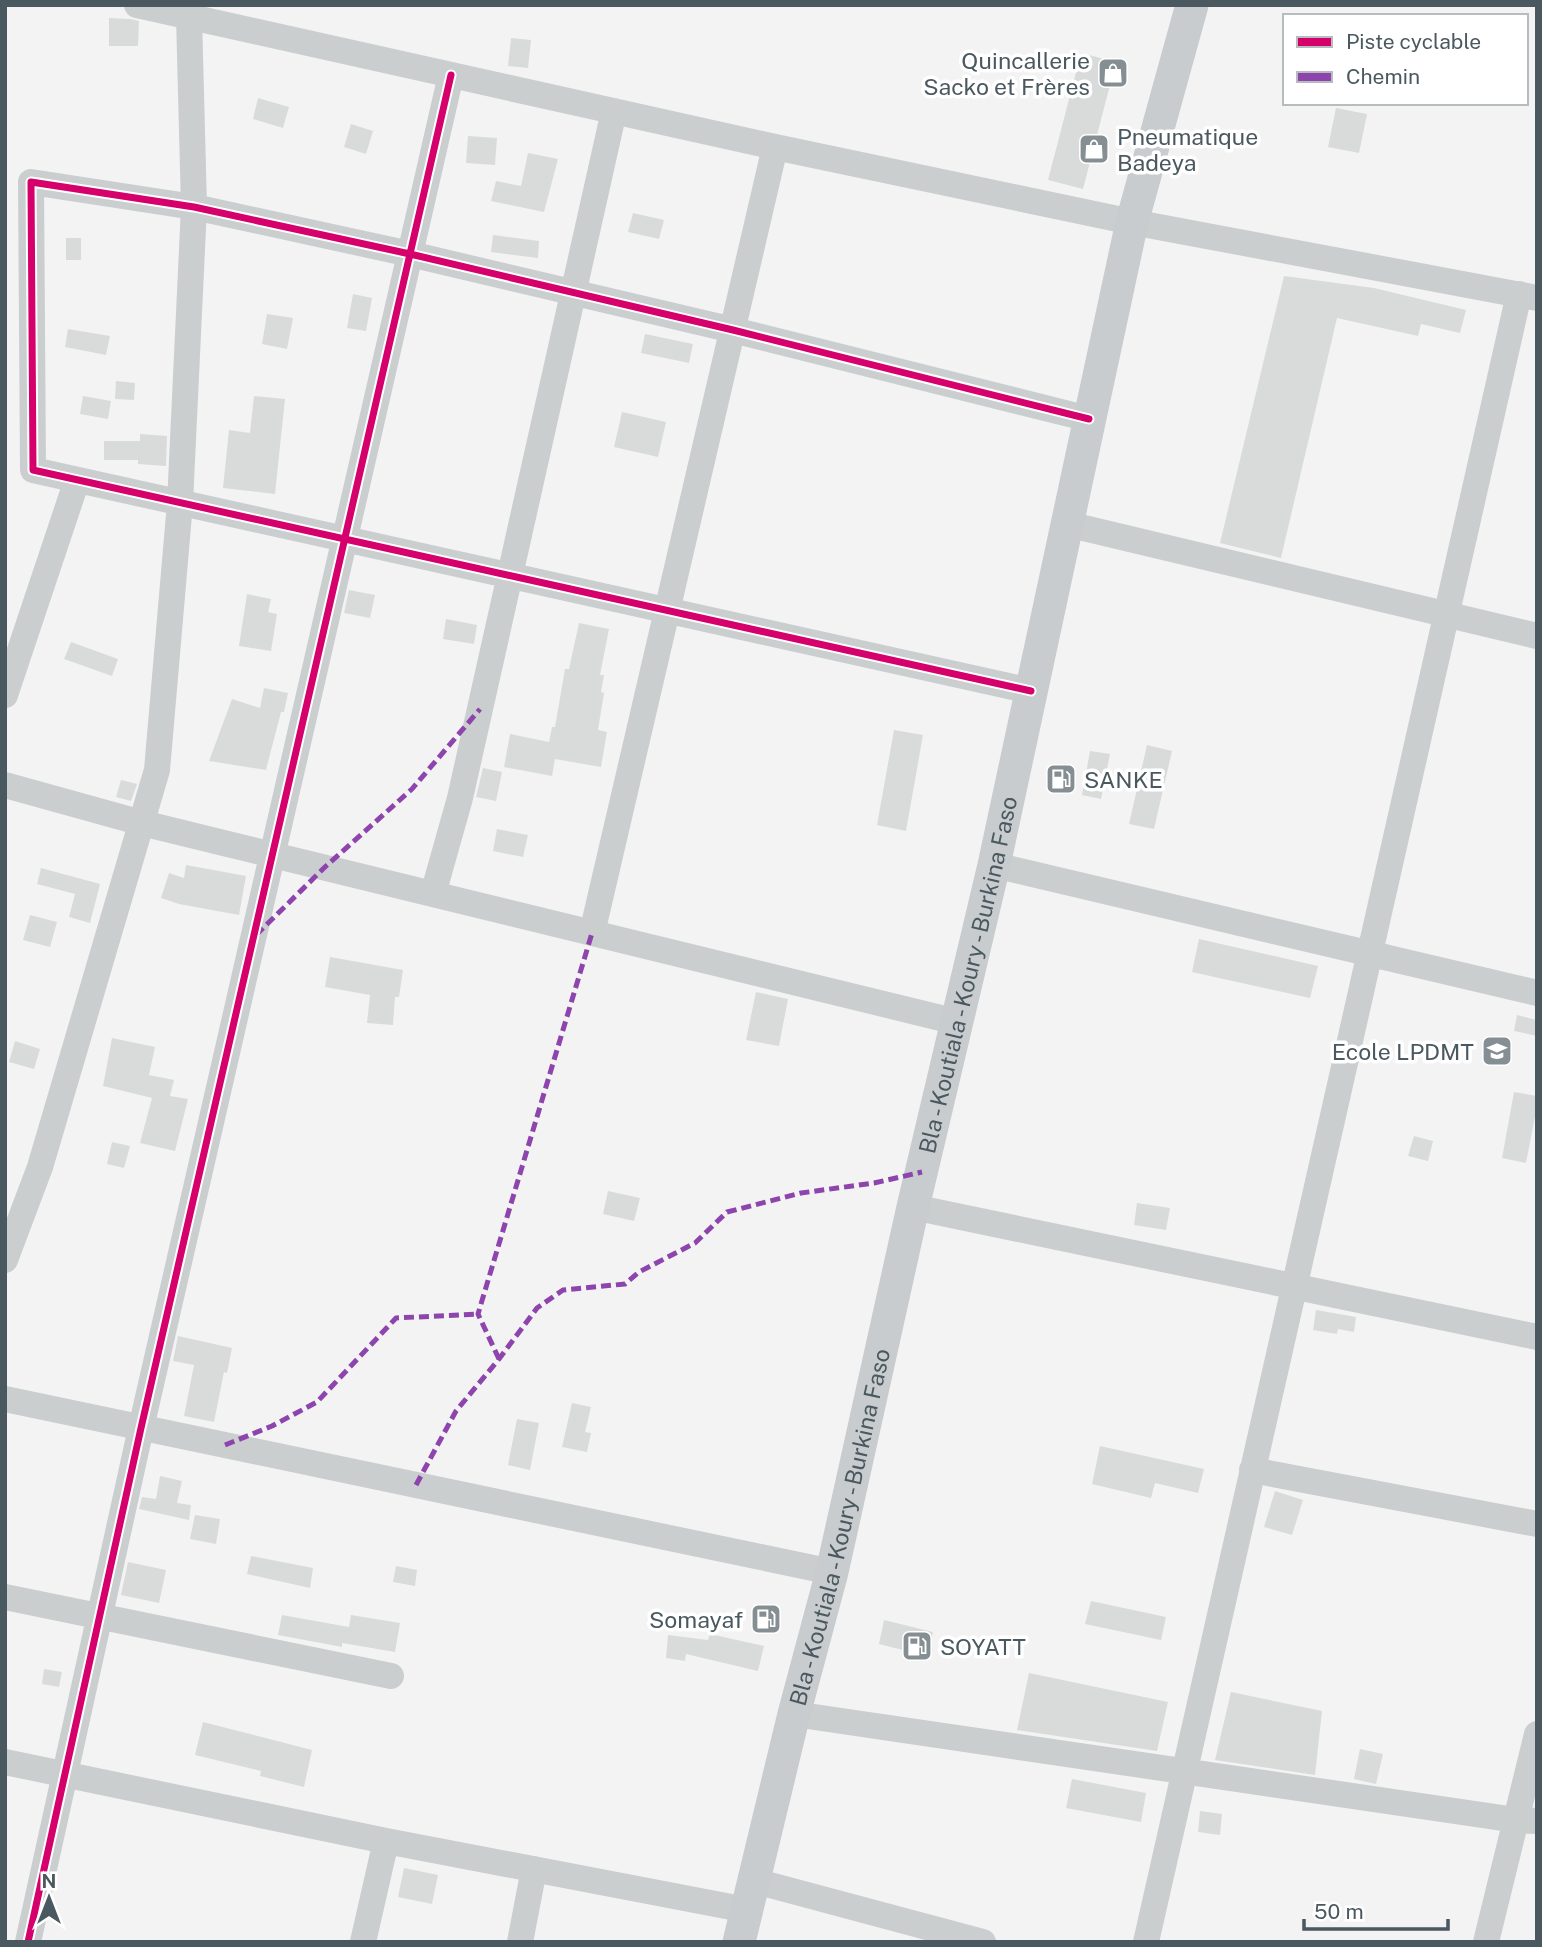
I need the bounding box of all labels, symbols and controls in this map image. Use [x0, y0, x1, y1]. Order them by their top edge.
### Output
legend [1283, 14, 1528, 105]
text: Piste cyclable [1346, 29, 1481, 54]
place label: Quincallerie Sacko et Frères [923, 47, 1090, 100]
shop icon: Quincallerie Sacko et Frères [1096, 56, 1130, 90]
text: Chemin [1346, 64, 1420, 89]
place label: Pneumatique Badeya [1117, 123, 1258, 176]
shop icon: Pneumatique Badeya [1077, 132, 1111, 166]
fuel station icon: SANKE [1044, 762, 1078, 796]
place label: SANKE [1084, 766, 1163, 793]
street label: Bla - Koutiala - Koury - Burkina Faso [913, 794, 1022, 1156]
school or university icon: Ecole LPDMT [1480, 1034, 1514, 1068]
place label: Ecole LPDMT [1332, 1038, 1474, 1065]
street label: Bla - Koutiala - Koury - Burkina Faso [783, 1346, 895, 1708]
fuel station icon: Somayaf [749, 1602, 783, 1636]
place label: Somayaf [649, 1606, 743, 1633]
fuel station icon: SOYATT [900, 1629, 934, 1663]
place label: SOYATT [940, 1633, 1026, 1660]
north arrow [14, 1863, 84, 1933]
text: N [42, 1870, 56, 1892]
scale bar [1304, 1888, 1448, 1932]
text: 50 m [1314, 1899, 1364, 1924]

